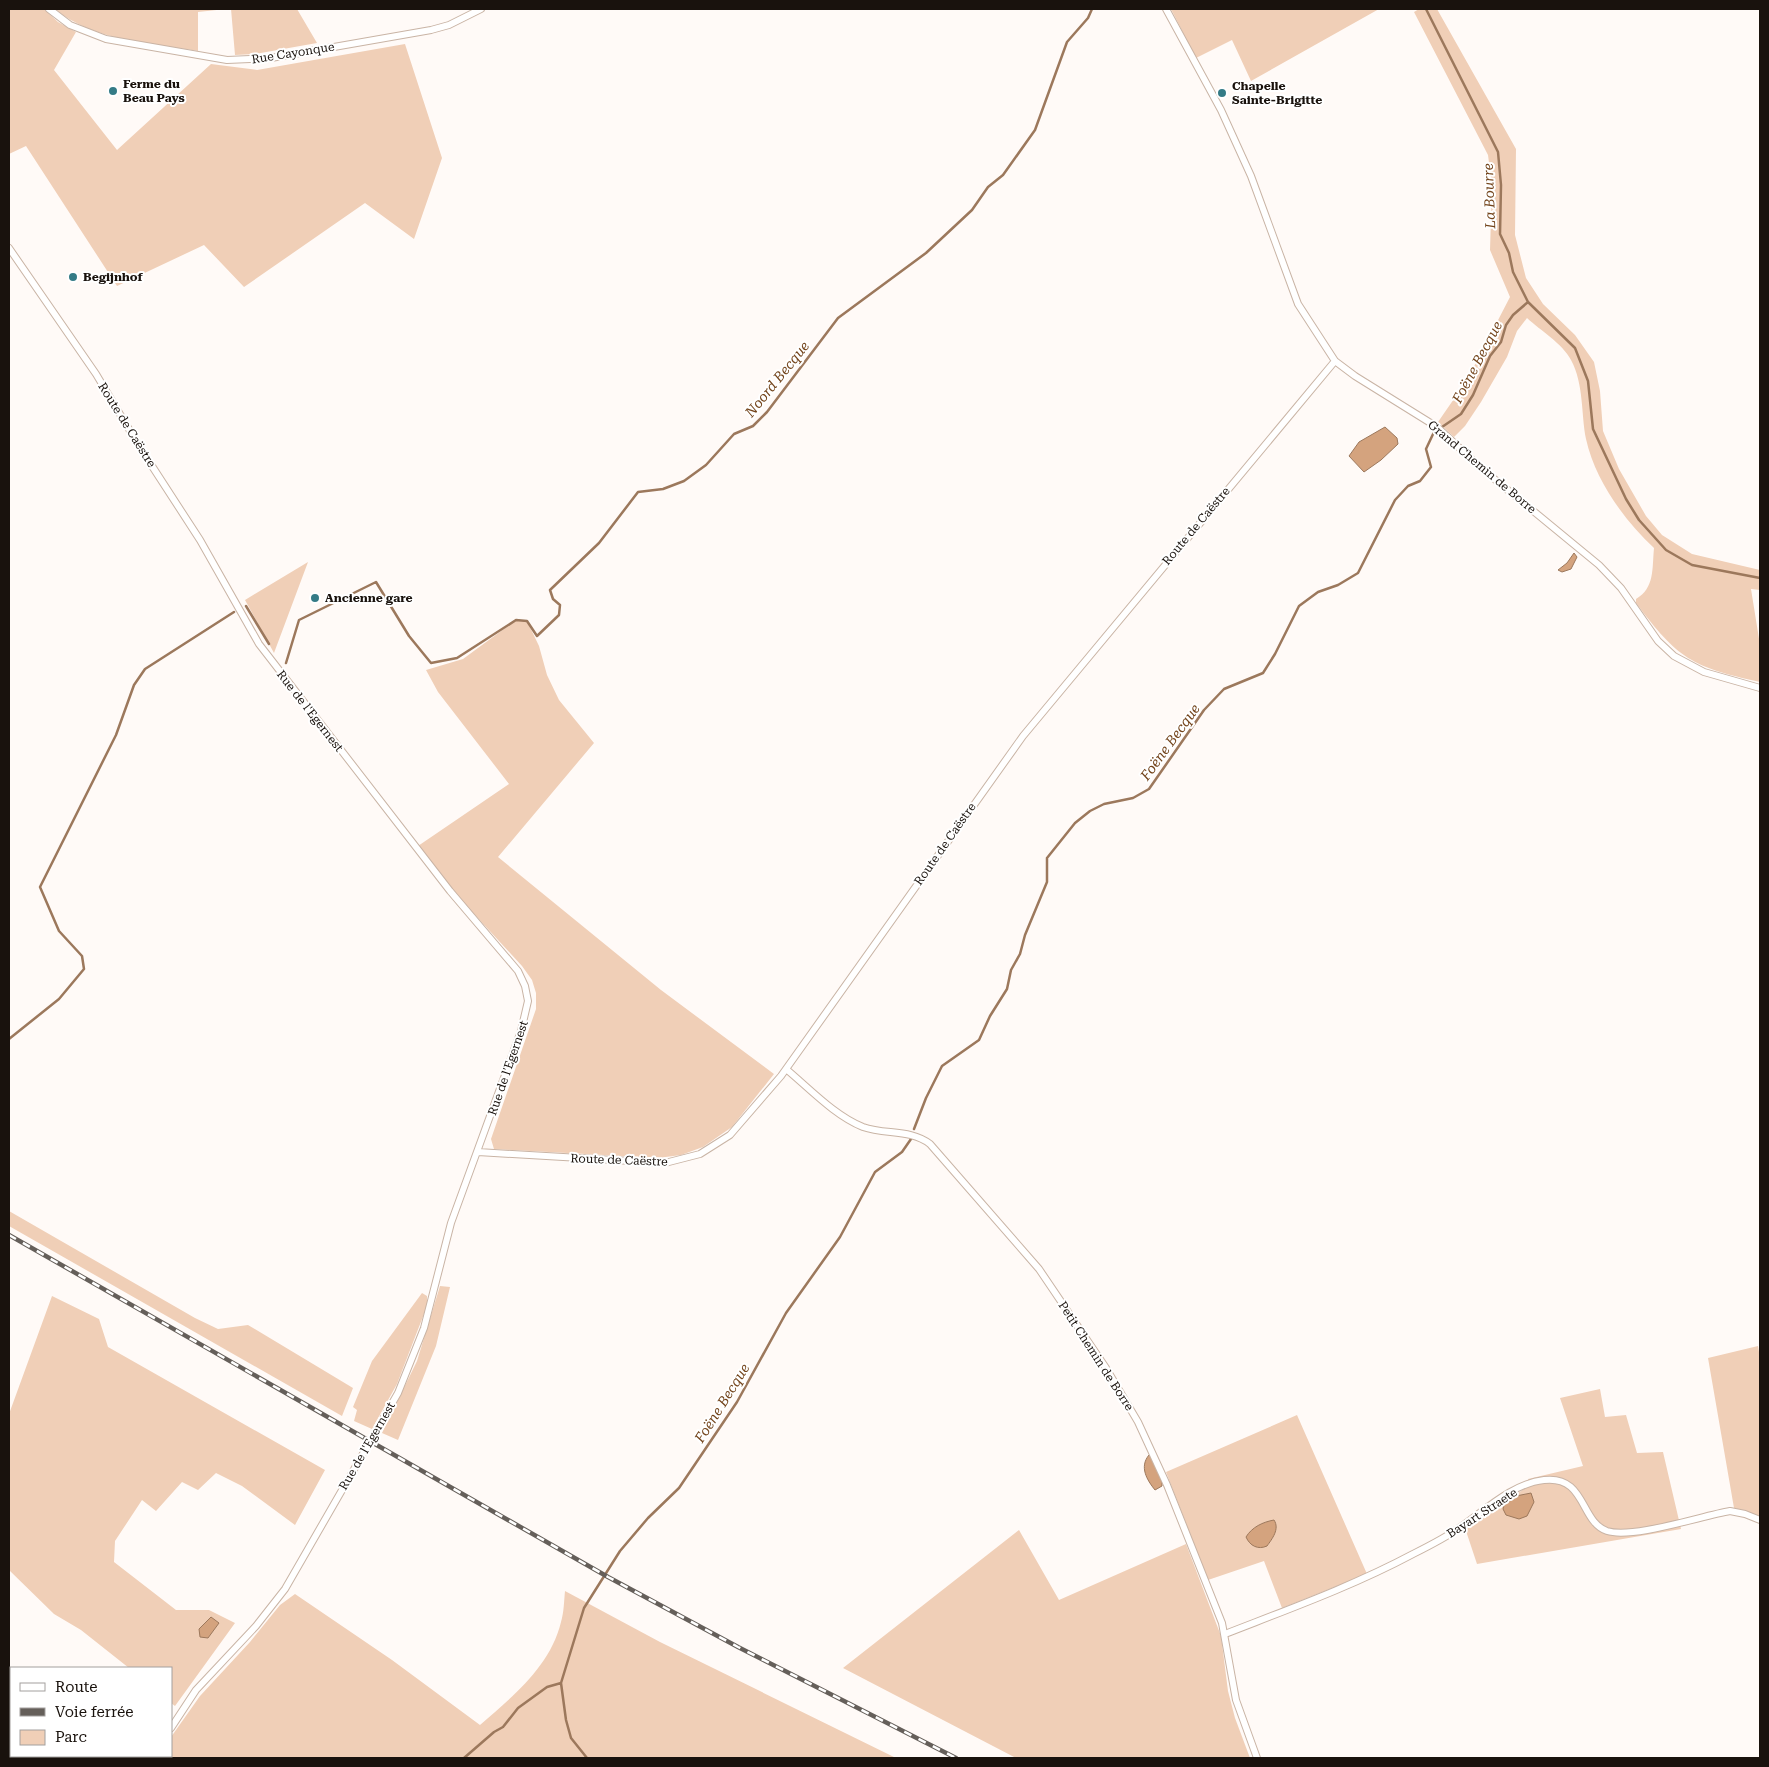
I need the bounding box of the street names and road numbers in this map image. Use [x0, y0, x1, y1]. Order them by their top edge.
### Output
street label: Rue Cayonque [251, 39, 336, 66]
street label: Route de Caëstre [95, 380, 159, 470]
street label: Grand Chemin de Borre [1425, 418, 1539, 517]
street label: Route de Caëstre [1159, 484, 1233, 568]
street label: Rue de l'Egernest [274, 668, 346, 755]
street label: Route de Caëstre [911, 800, 979, 888]
street label: Rue de l'Egernest [485, 1018, 531, 1117]
street label: Route de Caëstre [570, 1151, 668, 1169]
street label: Petit Chemin de Borre [1055, 1299, 1137, 1414]
street label: Rue de l'Egernest [336, 1399, 398, 1493]
street label: Bayart Straete [1444, 1485, 1520, 1541]

